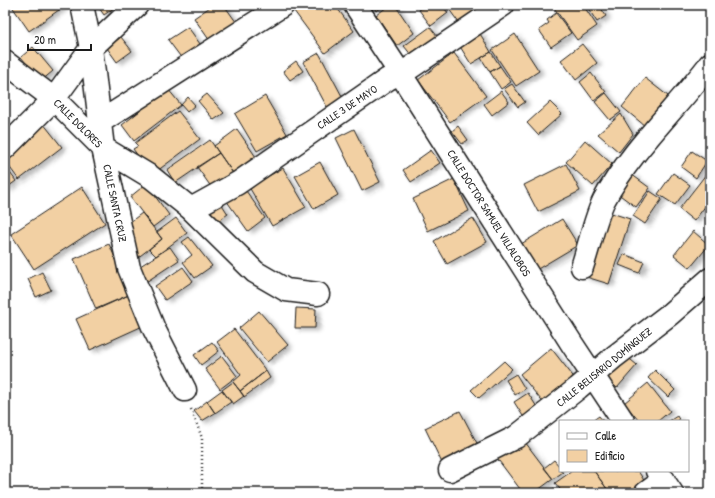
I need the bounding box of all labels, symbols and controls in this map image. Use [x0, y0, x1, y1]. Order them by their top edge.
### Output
scale bar [28, 26, 91, 52]
text: 20 m [34, 31, 56, 48]
street label: CALLE 3 DE MAYO [314, 82, 380, 132]
street label: CALLE DOLORES [51, 96, 105, 150]
street label: CALLE DOCTOR SAMUEL VILLALOBOS [444, 147, 534, 279]
street label: CALLE SANTA CRUZ [100, 163, 130, 243]
street label: CALLE BELISARIO DOMÍNGUEZ [553, 324, 655, 410]
legend [559, 420, 689, 472]
text: Calle [595, 427, 616, 444]
text: Edificio [595, 447, 625, 464]

